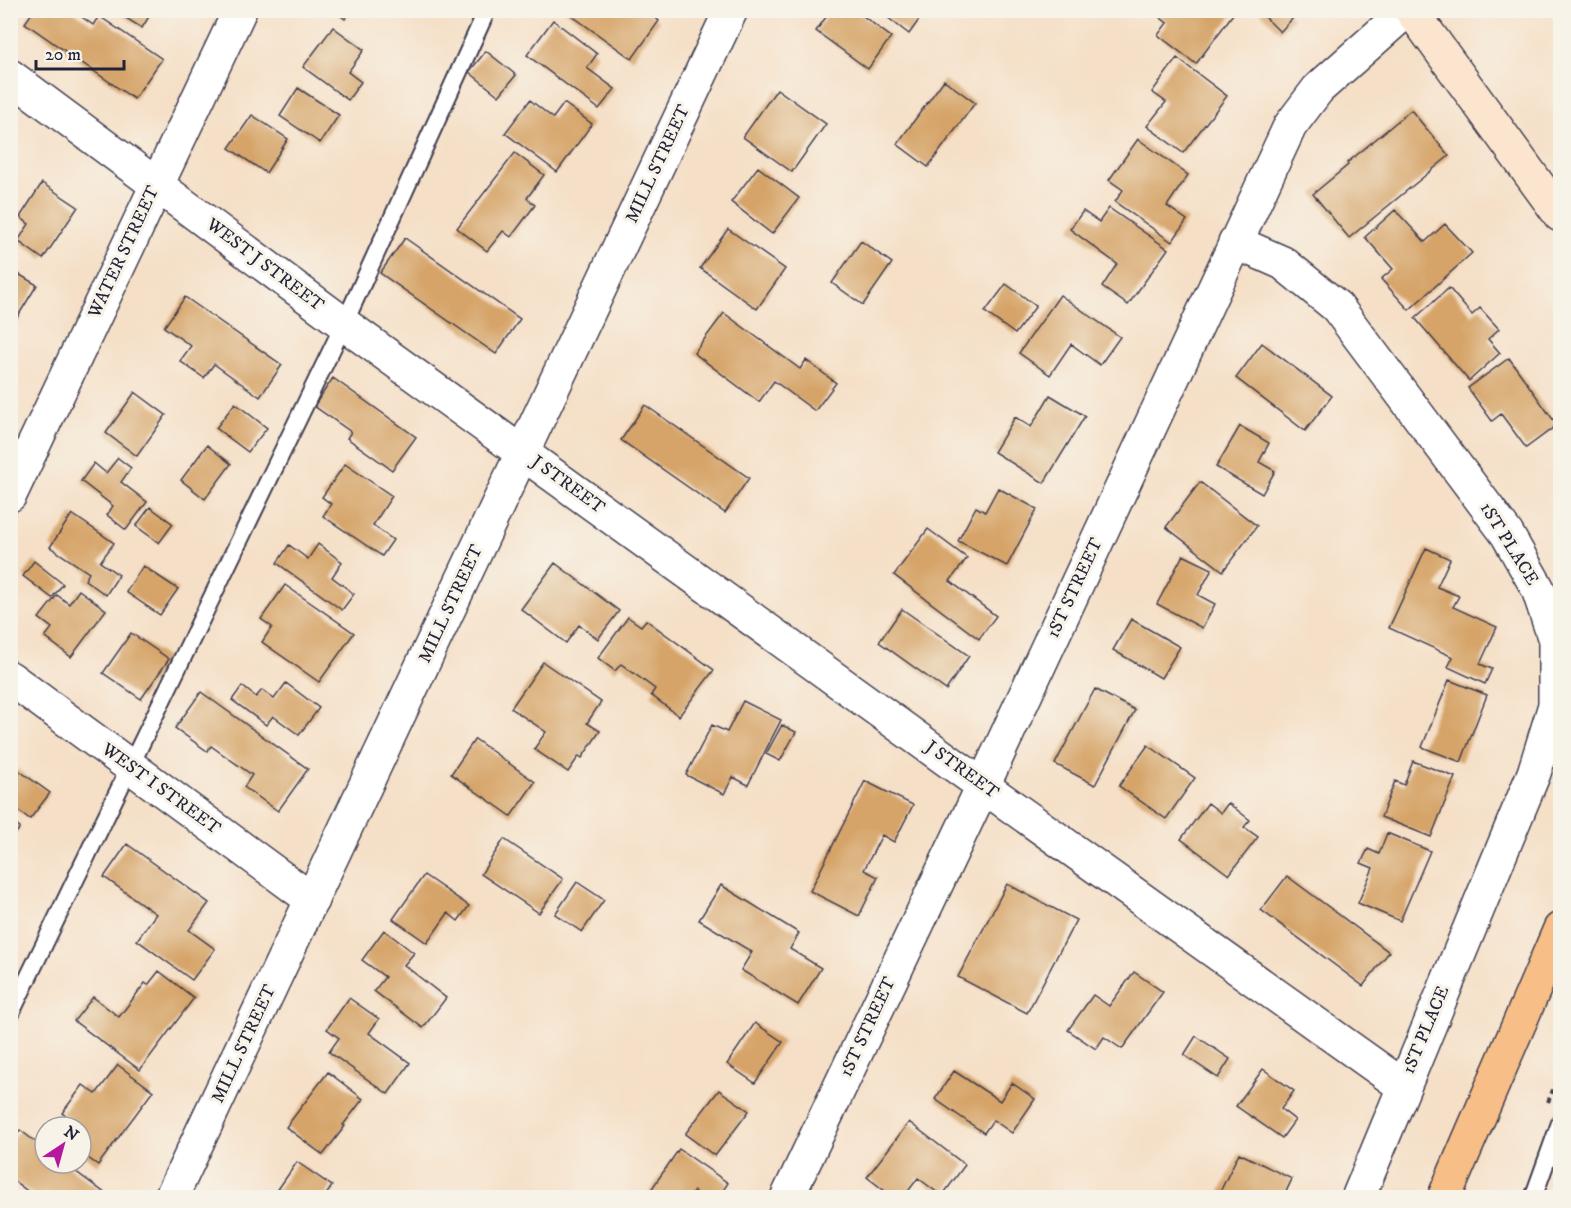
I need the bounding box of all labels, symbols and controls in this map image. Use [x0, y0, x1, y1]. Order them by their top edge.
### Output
scale bar [36, 33, 124, 71]
text: 20 m [45, 44, 81, 66]
street label: MILL STREET [621, 101, 695, 227]
street label: WATER STREET [83, 182, 164, 322]
street label: WEST J STREET [201, 213, 328, 317]
street label: J STREET [525, 450, 609, 519]
street label: 1ST PLACE [1475, 499, 1543, 590]
street label: 1ST STREET [1042, 534, 1108, 641]
street label: MILL STREET [414, 541, 488, 667]
street label: J STREET [919, 735, 1003, 804]
street label: WEST I STREET [96, 738, 225, 840]
street label: 1ST STREET [835, 973, 901, 1080]
street label: MILL STREET [207, 981, 281, 1107]
street label: 1ST PLACE [1398, 983, 1454, 1077]
north arrow [33, 1115, 93, 1175]
text: N [60, 1122, 82, 1146]

